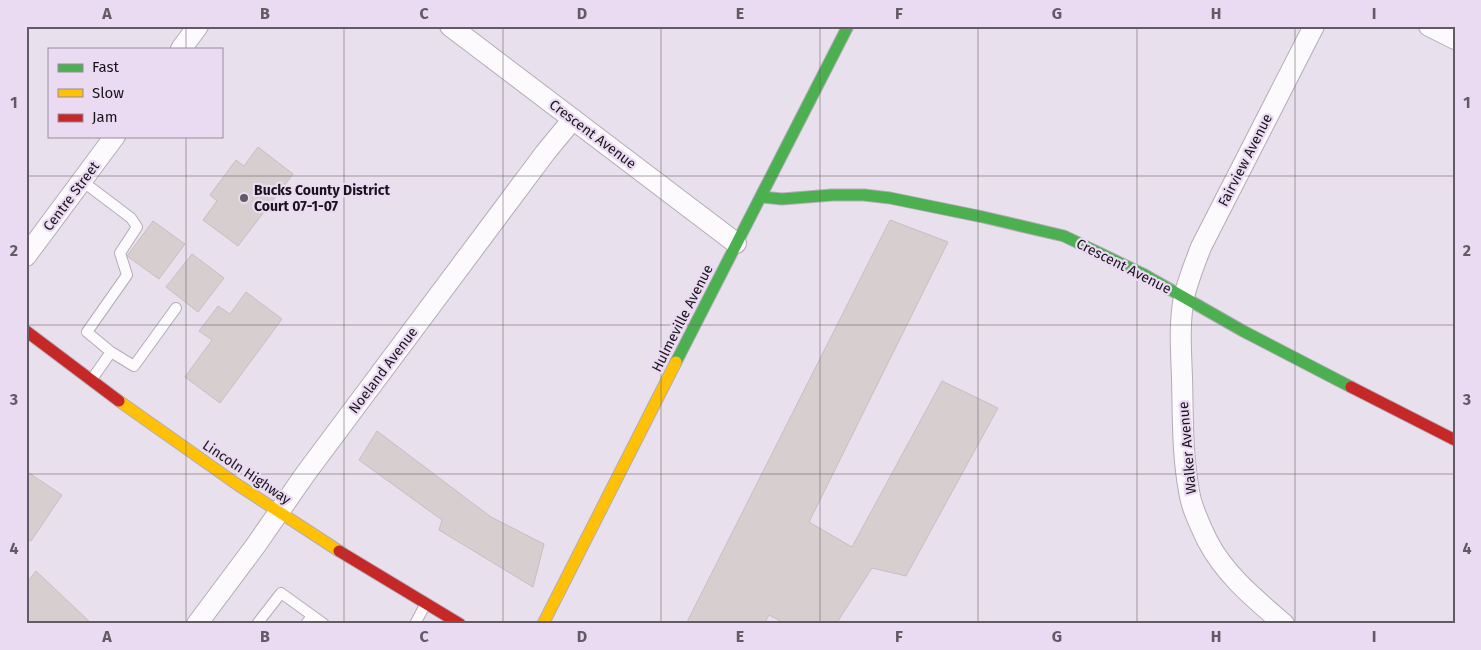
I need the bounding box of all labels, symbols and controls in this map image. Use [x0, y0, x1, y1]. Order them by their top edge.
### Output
text: A [101, 4, 112, 23]
text: B [260, 4, 270, 23]
text: C [419, 4, 429, 23]
text: D [577, 4, 587, 23]
text: E [736, 4, 744, 23]
text: F [895, 4, 903, 23]
text: G [1052, 4, 1062, 23]
text: H [1211, 4, 1221, 23]
text: I [1372, 4, 1376, 23]
legend [48, 48, 222, 138]
text: Fast [92, 58, 119, 76]
text: Slow [92, 84, 124, 102]
text: 1 [10, 93, 18, 112]
text: 1 [1463, 93, 1471, 112]
street label: Crescent Avenue [546, 96, 639, 173]
text: Jam [92, 108, 118, 126]
street label: Fairview Avenue [1215, 111, 1276, 209]
street label: Centre Street [40, 157, 104, 234]
place label: Bucks County District Court 07-1-07 [254, 182, 391, 215]
marker: Bucks County District Court 07-1-07 [238, 192, 250, 204]
street label: Crescent Avenue [1073, 235, 1174, 298]
text: 2 [10, 241, 18, 260]
text: 2 [1463, 241, 1471, 260]
street label: Hulmeville Avenue [648, 262, 717, 375]
street label: Noeland Avenue [345, 324, 421, 417]
text: 3 [9, 390, 18, 409]
text: 3 [1462, 390, 1471, 409]
street label: Walker Avenue [1175, 401, 1200, 495]
street label: Lincoln Highway [199, 437, 294, 508]
text: 4 [9, 539, 19, 558]
text: 4 [1462, 539, 1472, 558]
text: A [101, 627, 112, 646]
text: B [260, 627, 270, 646]
text: C [419, 627, 429, 646]
text: D [577, 627, 587, 646]
text: E [736, 627, 744, 646]
text: F [895, 627, 903, 646]
text: G [1052, 627, 1062, 646]
text: H [1211, 627, 1221, 646]
text: I [1372, 627, 1376, 646]

